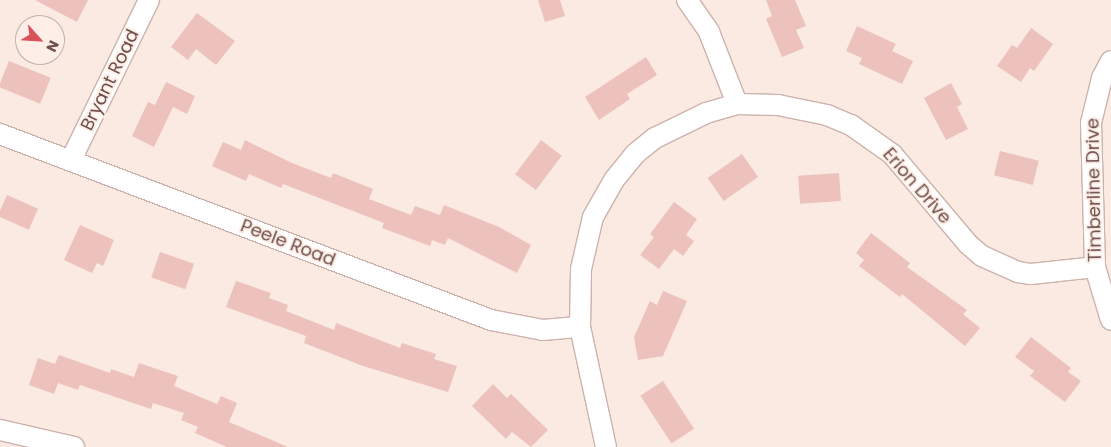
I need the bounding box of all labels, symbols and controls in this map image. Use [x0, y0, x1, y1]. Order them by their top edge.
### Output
north arrow [15, 15, 65, 65]
street label: Bryant Road [76, 26, 144, 134]
text: N [41, 37, 64, 55]
street label: Timberline Drive [1082, 118, 1106, 262]
street label: Erion Drive [878, 144, 956, 228]
street label: Peele Road [237, 215, 339, 271]

